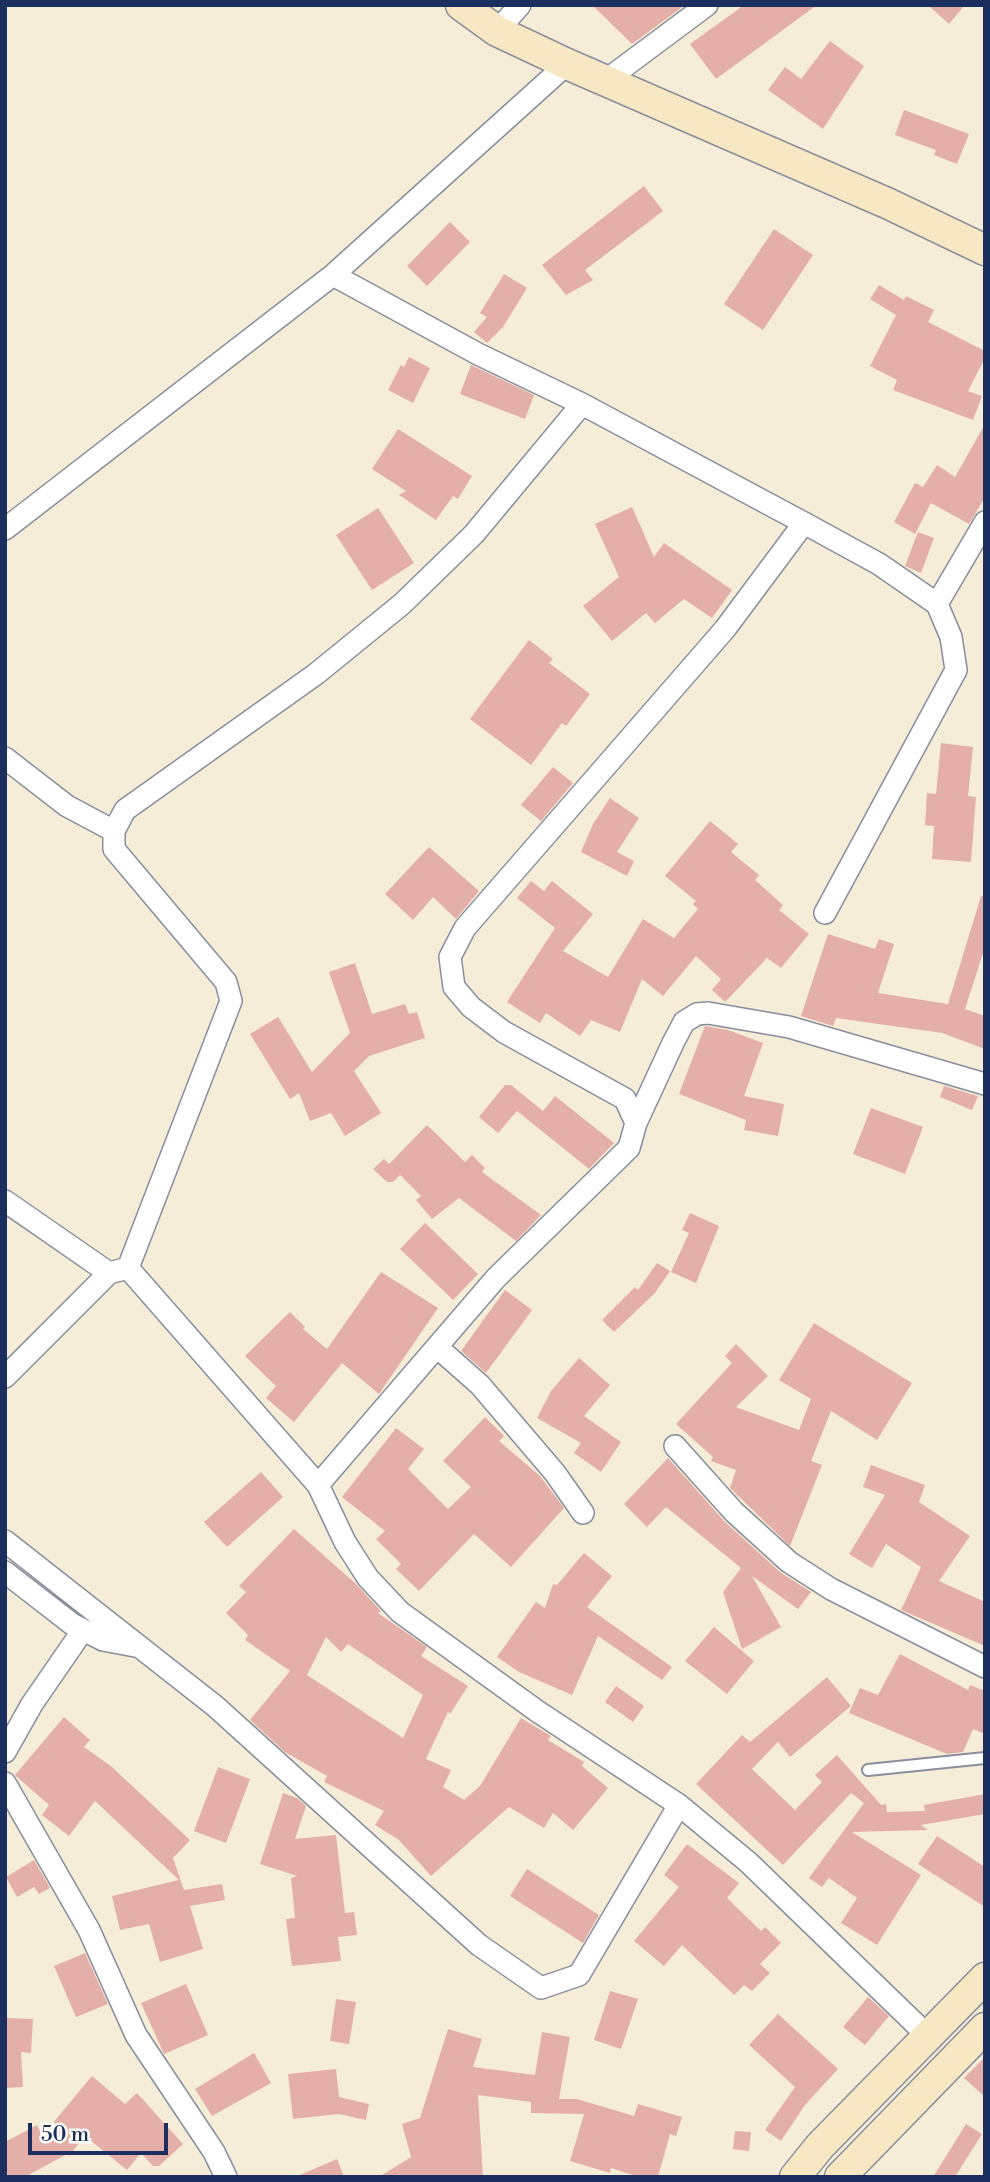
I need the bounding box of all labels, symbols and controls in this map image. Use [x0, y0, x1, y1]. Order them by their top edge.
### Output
scale bar [32, 2108, 172, 2152]
text: 50 m [41, 2122, 89, 2148]

